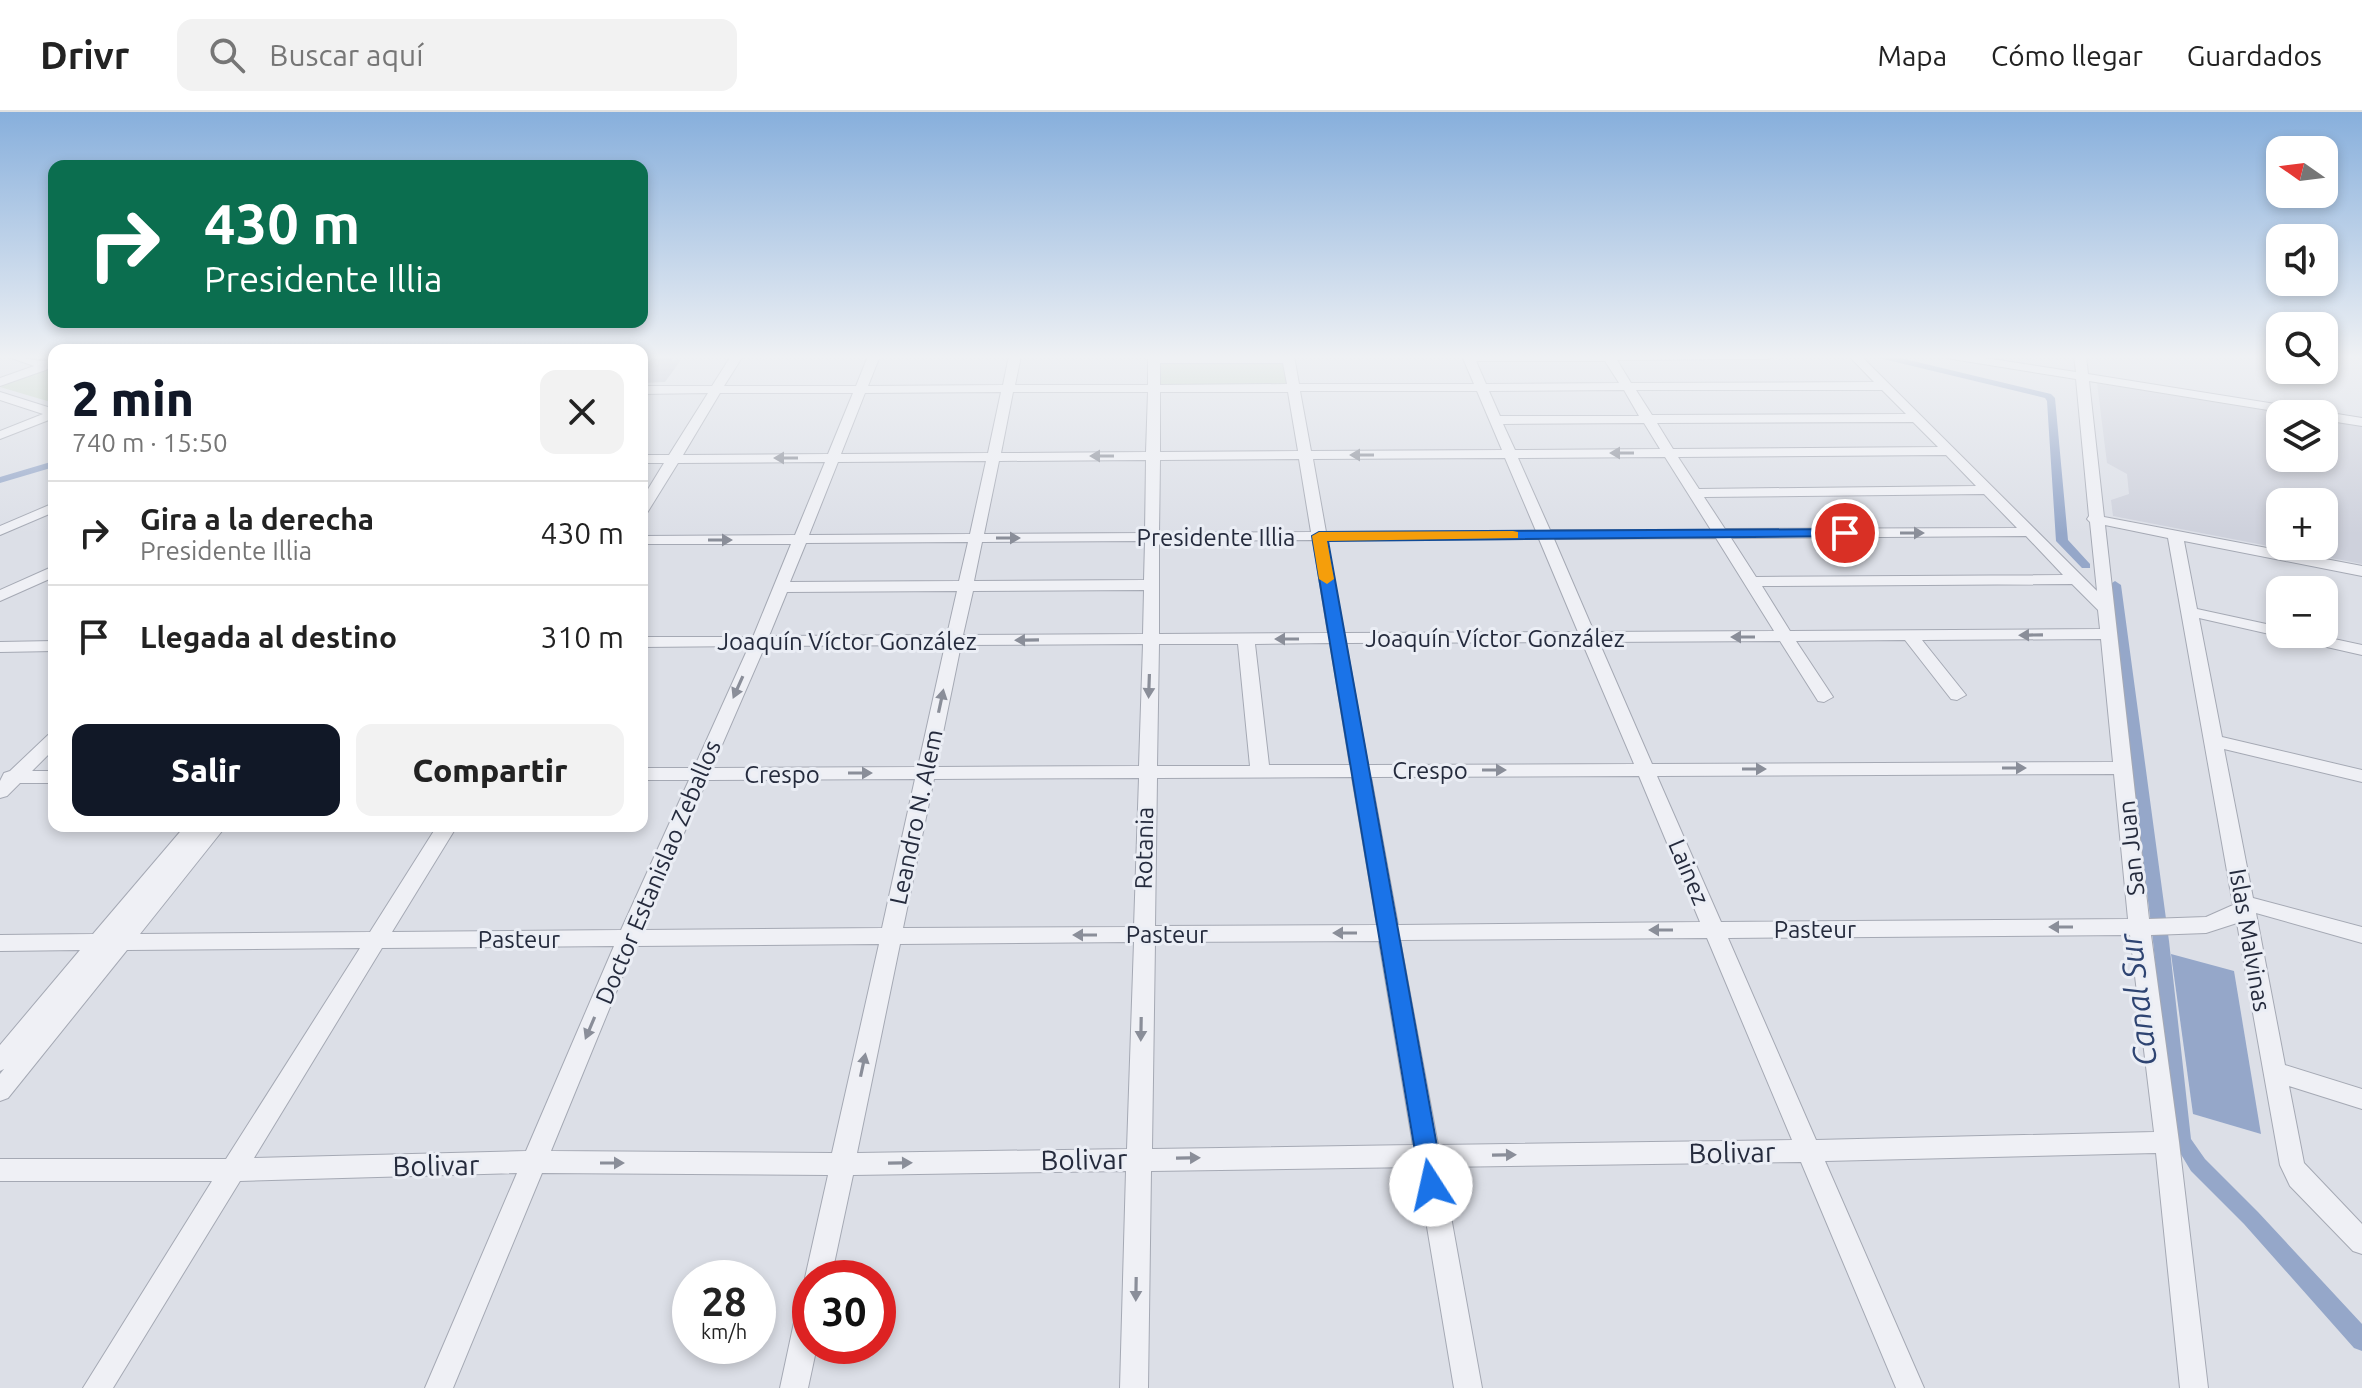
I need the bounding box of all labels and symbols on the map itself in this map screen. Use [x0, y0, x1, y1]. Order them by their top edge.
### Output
north arrow [2266, 136, 2338, 208]
one-way arrow [1609, 447, 1634, 459]
one-way arrow [1349, 449, 1374, 461]
one-way arrow [1089, 450, 1114, 462]
one-way arrow [773, 452, 798, 464]
pin [1811, 499, 1879, 567]
street label: Presidente Illia [1137, 524, 1295, 551]
one-way arrow [1900, 527, 1925, 539]
one-way arrow [996, 532, 1021, 544]
one-way arrow [708, 534, 733, 546]
street label: Joaquín Víctor González [1365, 625, 1625, 652]
street label: Joaquín Víctor González [717, 628, 977, 655]
one-way arrow [2018, 629, 2043, 641]
one-way arrow [1730, 631, 1755, 643]
one-way arrow [1274, 633, 1299, 645]
one-way arrow [1014, 634, 1039, 646]
one-way arrow [1142, 674, 1155, 699]
one-way arrow [732, 675, 745, 699]
one-way arrow [935, 688, 948, 713]
street label: Leandro N. Alem [884, 727, 948, 907]
street label: Doctor Estanislao Zeballos [590, 736, 726, 1008]
street label: Crespo [1392, 757, 1468, 784]
street label: Crespo [744, 761, 820, 788]
one-way arrow [2002, 762, 2027, 774]
one-way arrow [1742, 763, 1767, 775]
one-way arrow [1482, 764, 1507, 776]
one-way arrow [848, 767, 873, 779]
street label: San Juan [2113, 799, 2149, 897]
street label: Rotania [1130, 806, 1158, 890]
street label: Lainez [1663, 835, 1715, 909]
street label: Islas Malvinas [2224, 866, 2276, 1014]
street label: Pasteur [1774, 916, 1856, 943]
street label: Pasteur [1126, 921, 1208, 948]
one-way arrow [2048, 921, 2073, 933]
one-way arrow [1648, 924, 1673, 936]
street label: Pasteur [478, 926, 560, 953]
one-way arrow [1332, 927, 1357, 939]
one-way arrow [1072, 929, 1097, 941]
water label: Canal Sur [2111, 931, 2163, 1069]
one-way arrow [584, 1016, 597, 1040]
one-way arrow [1134, 1017, 1147, 1042]
one-way arrow [857, 1052, 870, 1077]
street label: Bolivar [1688, 1136, 1776, 1168]
street label: Bolivar [1040, 1143, 1128, 1175]
position arrow [1389, 1143, 1473, 1227]
street label: Bolivar [392, 1149, 480, 1181]
one-way arrow [1492, 1149, 1517, 1161]
one-way arrow [1176, 1152, 1201, 1164]
one-way arrow [888, 1156, 913, 1169]
one-way arrow [600, 1157, 625, 1169]
speed limit sign: 30 [792, 1260, 896, 1364]
one-way arrow [1129, 1277, 1142, 1302]

